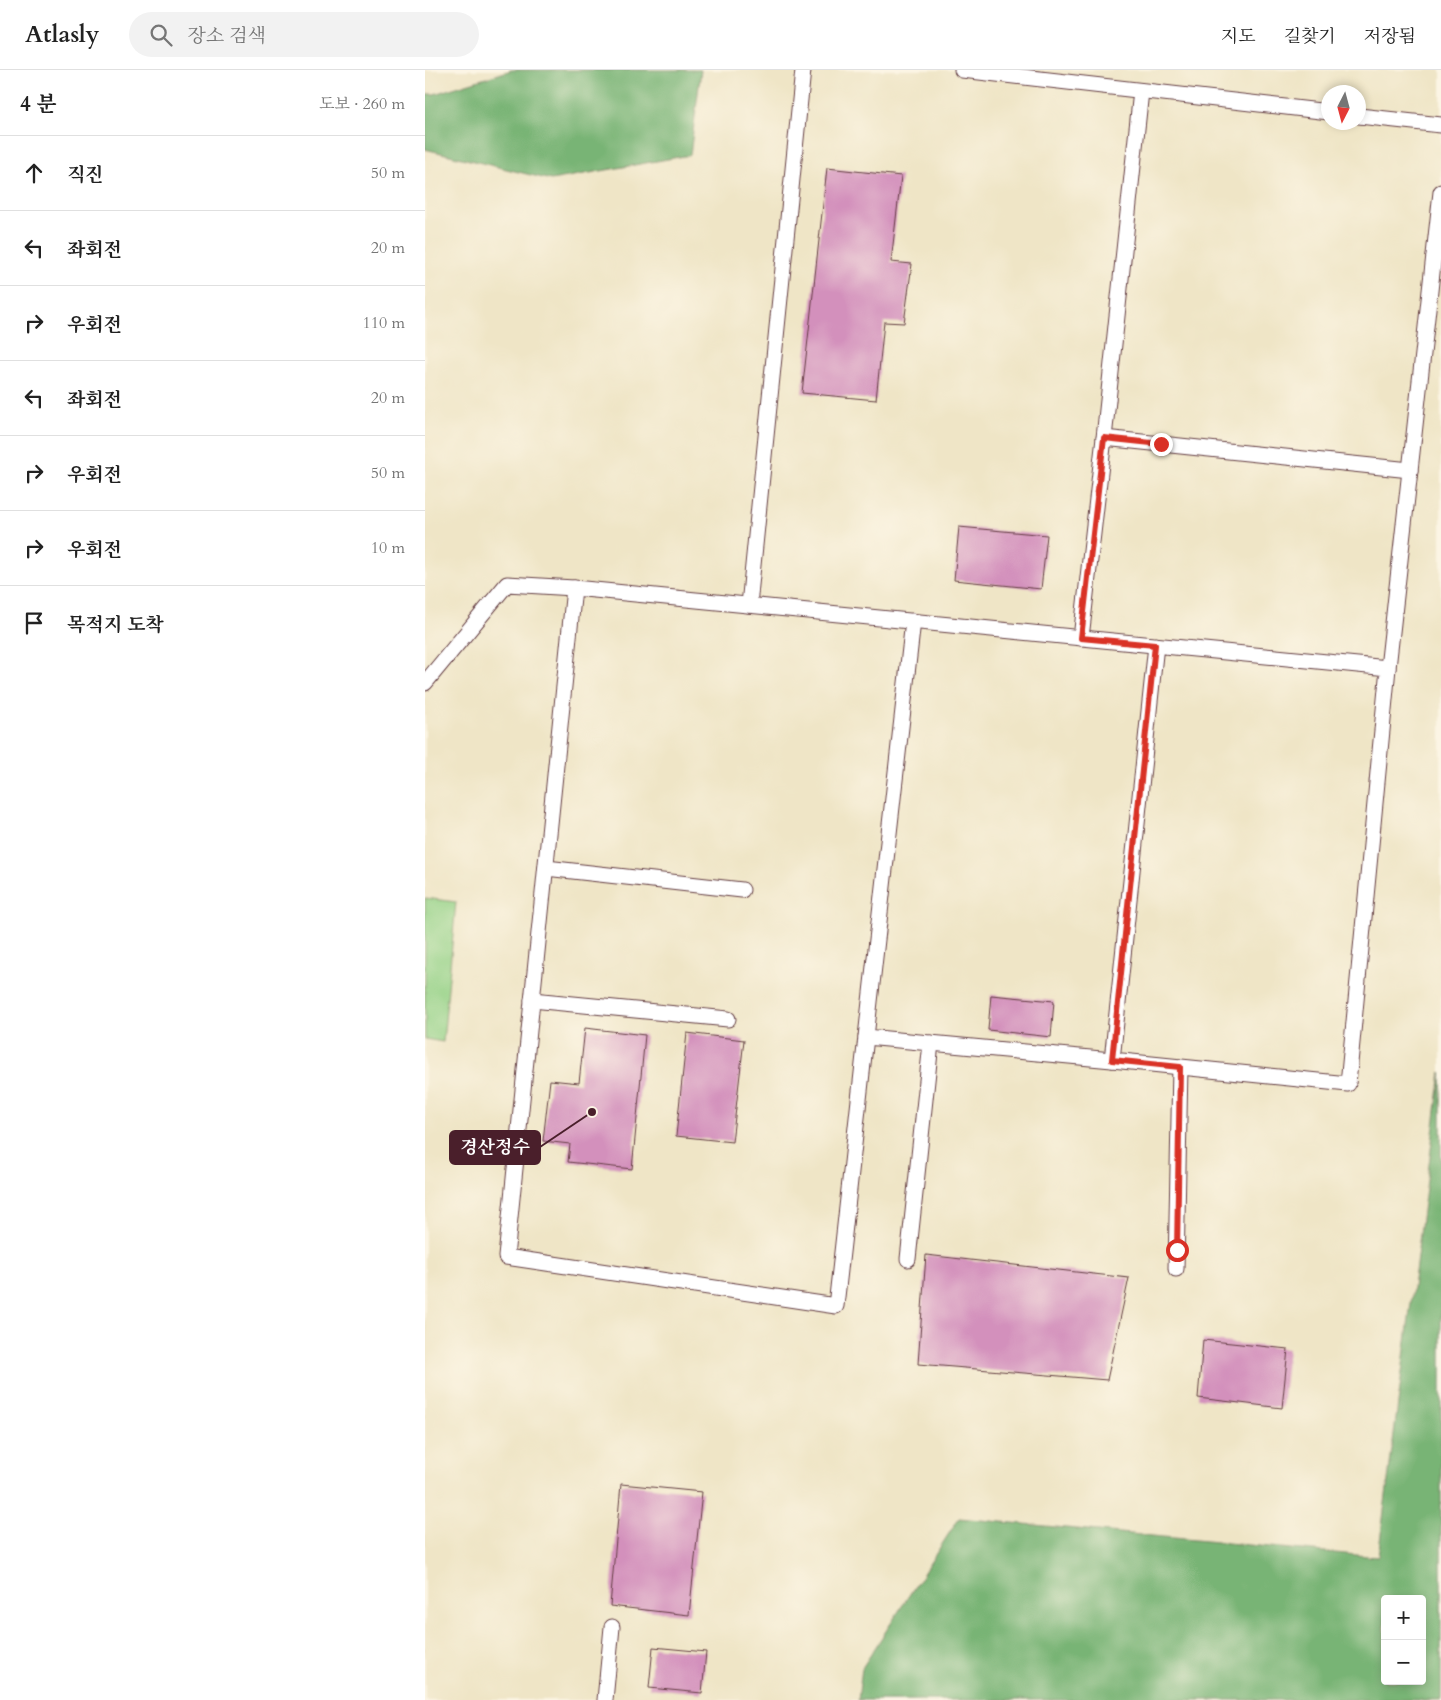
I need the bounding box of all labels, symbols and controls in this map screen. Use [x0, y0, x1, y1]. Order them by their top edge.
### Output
search box [129, 12, 479, 57]
text: Atlasly [25, 18, 99, 51]
icon: search [147, 21, 175, 49]
text: 장소 검색 [187, 23, 266, 49]
text: 지도 [1221, 24, 1256, 49]
text: 길찾기 [1284, 24, 1336, 49]
text: 저장됨 [1364, 24, 1416, 49]
north arrow [1321, 85, 1366, 130]
text: 4 분 [20, 90, 57, 119]
text: 도보 · 260 m [319, 93, 405, 115]
icon: ahead [20, 159, 48, 187]
text: 직진 [67, 162, 104, 188]
text: 50 m [371, 162, 405, 184]
icon: left [20, 234, 48, 262]
text: 좌회전 [67, 237, 122, 263]
text: 20 m [371, 237, 405, 259]
icon: right [20, 309, 48, 337]
text: 우회전 [67, 312, 122, 338]
text: 110 m [363, 312, 405, 334]
icon: left [20, 384, 48, 412]
text: 좌회전 [67, 387, 122, 413]
text: 20 m [371, 387, 405, 409]
route end [1150, 433, 1173, 456]
icon: right [20, 459, 48, 487]
text: 우회전 [67, 462, 122, 488]
text: 50 m [371, 462, 405, 484]
icon: right [20, 534, 48, 562]
text: 우회전 [67, 537, 122, 563]
text: 10 m [371, 537, 405, 559]
icon: arrive [20, 609, 48, 637]
text: 목적지 도착 [67, 612, 164, 638]
callout: 경산정수 [450, 1131, 540, 1164]
text: 경산정수 [460, 1135, 530, 1160]
route start [1166, 1239, 1189, 1262]
map controls [1381, 1595, 1426, 1685]
button: + [1381, 1595, 1426, 1640]
button: − [1381, 1640, 1426, 1685]

